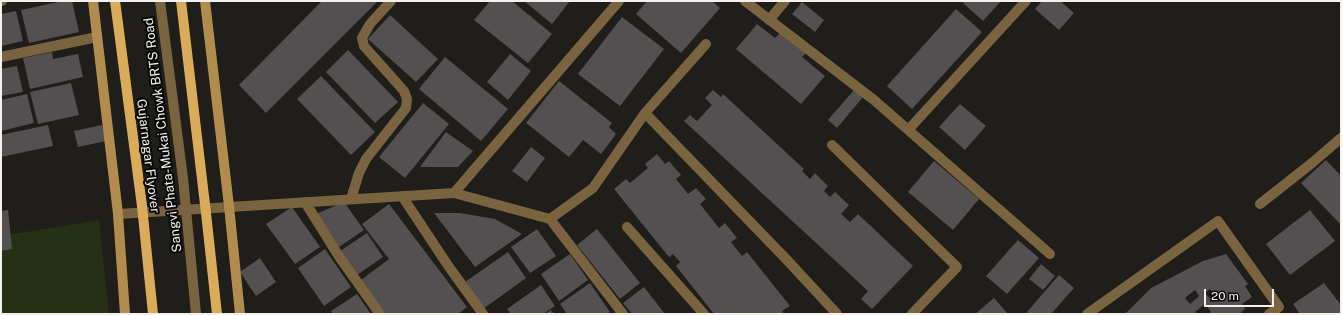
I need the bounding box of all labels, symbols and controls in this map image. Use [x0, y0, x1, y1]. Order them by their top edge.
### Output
street label: Sangvi Phata-Mukai Chowk BRTS Road [141, 17, 185, 253]
street label: Gujarnagar Flyover [133, 98, 163, 214]
scale bar [1206, 281, 1276, 307]
text: 20 m [1211, 289, 1239, 303]

